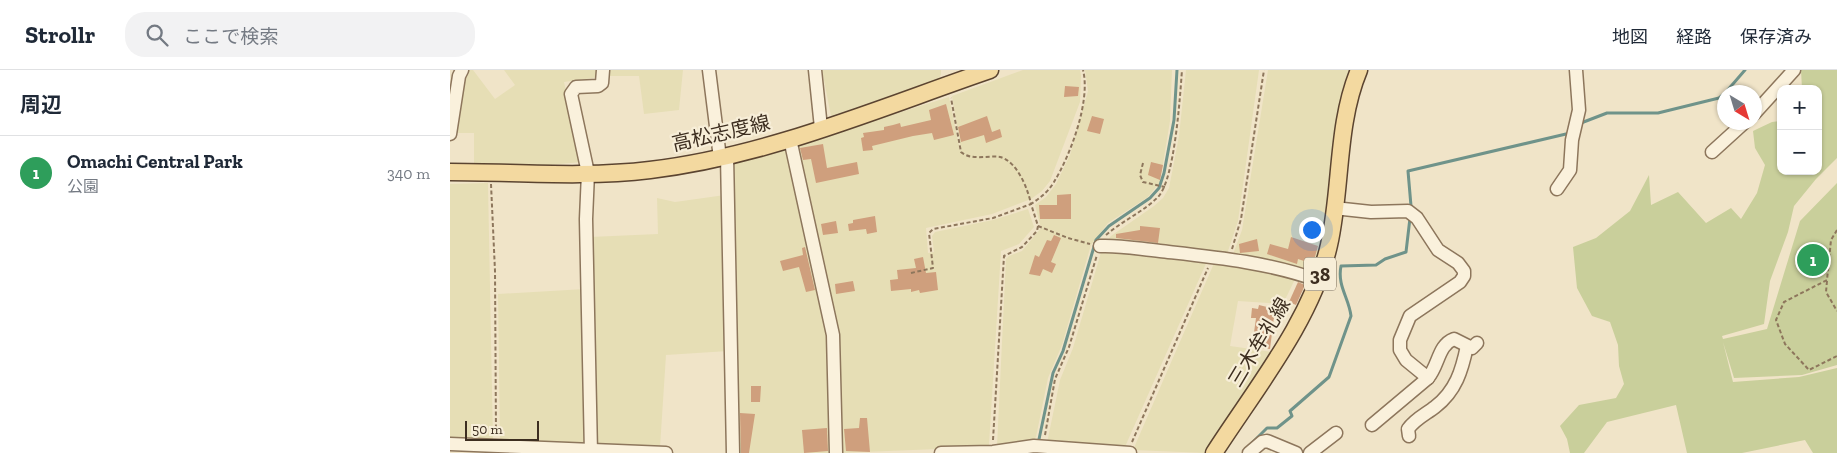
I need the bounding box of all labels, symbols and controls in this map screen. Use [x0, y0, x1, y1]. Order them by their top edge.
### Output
search box [125, 12, 475, 57]
text: Strollr [25, 20, 95, 49]
icon: search [143, 21, 171, 49]
text: ここで検索 [183, 25, 278, 48]
text: 地図 [1612, 26, 1648, 48]
text: 経路 [1676, 26, 1712, 48]
text: 保存済み [1740, 26, 1812, 48]
north arrow [1717, 85, 1762, 130]
map controls [1777, 85, 1822, 175]
button: + [1777, 85, 1822, 130]
text: 周辺 [20, 92, 62, 117]
street label: 高松志度線 [670, 110, 772, 156]
button: − [1777, 130, 1822, 175]
text: Omachi Central Park [67, 150, 243, 173]
text: 1 [33, 164, 39, 183]
text: 340 m [387, 164, 430, 183]
text: 公園 [67, 177, 99, 196]
your location [1299, 217, 1325, 243]
pin: 1 [1797, 241, 1829, 279]
road number: 38 [1304, 258, 1336, 290]
street label: 三木牟礼線 [1223, 293, 1295, 391]
scale bar [465, 418, 539, 441]
text: 50 m [472, 421, 503, 438]

